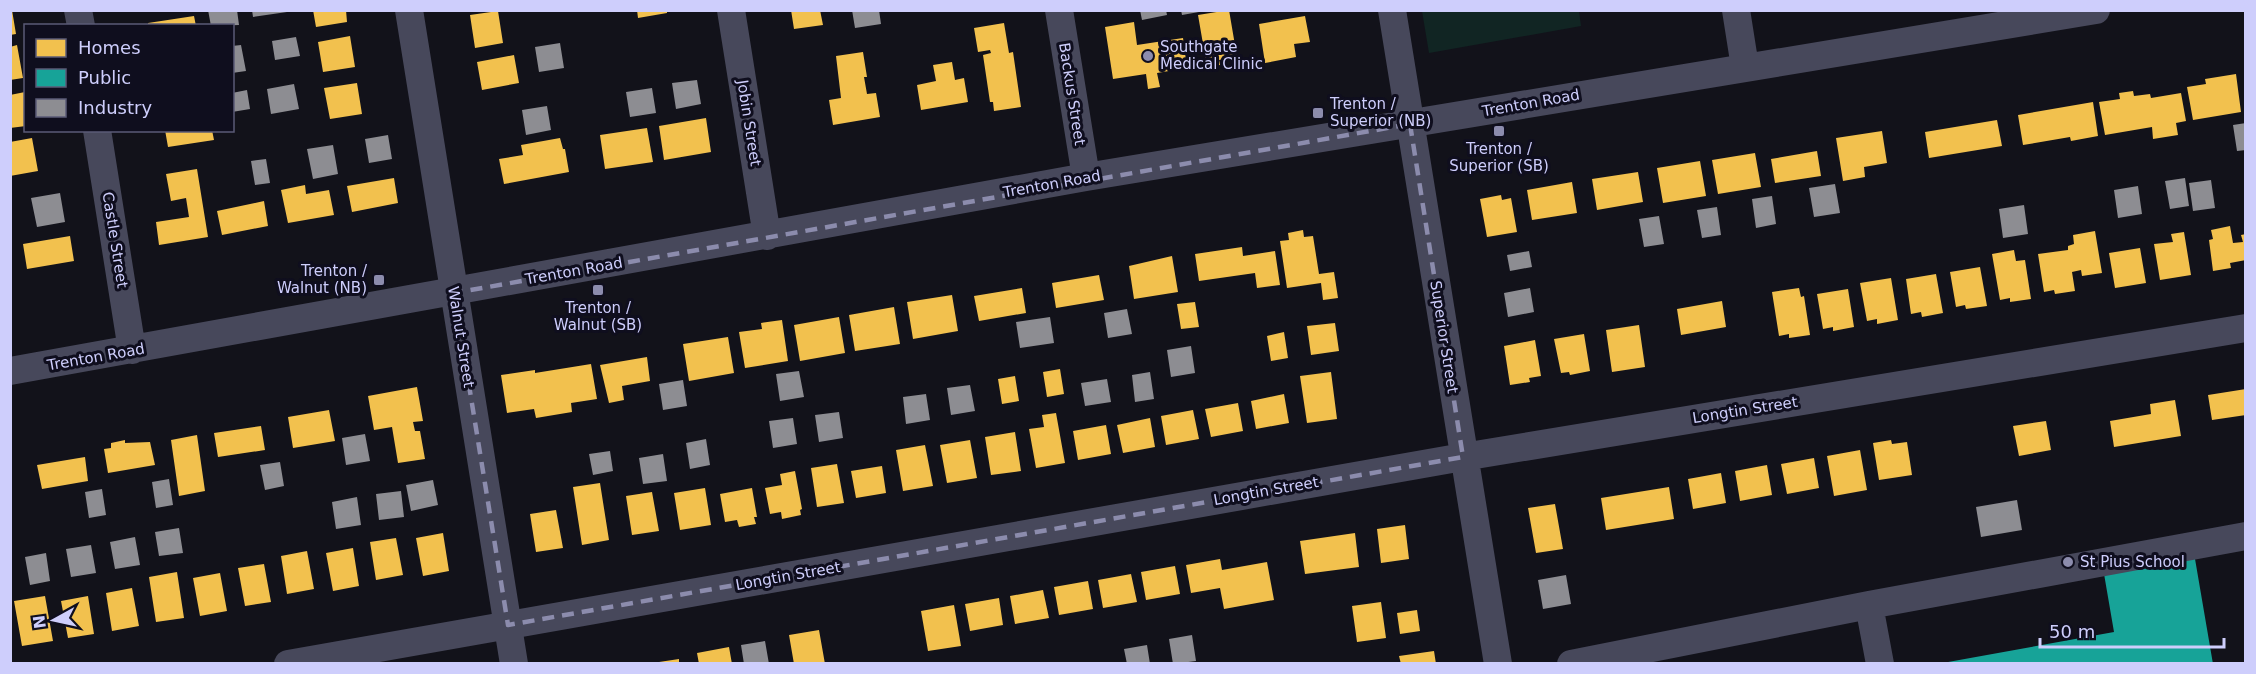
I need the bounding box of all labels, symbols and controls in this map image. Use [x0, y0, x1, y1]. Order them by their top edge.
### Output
legend [24, 24, 234, 132]
text: Homes [78, 37, 141, 58]
place label: Southgate Medical Clinic [1160, 38, 1263, 73]
street label: Backus Street [1055, 41, 1089, 147]
marker: Southgate Medical Clinic [1141, 49, 1155, 63]
text: Public [78, 67, 131, 88]
street label: Jobin Street [733, 78, 765, 168]
street label: Trenton Road [1480, 86, 1581, 121]
place label: Trenton / Superior (NB) [1329, 95, 1431, 130]
text: Industry [78, 97, 152, 118]
marker: Trenton / Superior (NB) [1311, 106, 1325, 120]
marker: Trenton / Superior (SB) [1492, 124, 1506, 138]
place label: Trenton / Superior (SB) [1449, 140, 1549, 175]
street label: Trenton Road [1001, 167, 1102, 202]
street label: Castle Street [99, 191, 132, 289]
street label: Trenton Road [523, 254, 624, 289]
place label: Trenton / Walnut (NB) [277, 262, 368, 297]
marker: Trenton / Walnut (NB) [372, 273, 386, 287]
street label: Superior Street [1426, 279, 1462, 395]
marker: Trenton / Walnut (SB) [591, 283, 605, 297]
street label: Walnut Street [444, 285, 478, 389]
place label: Trenton / Walnut (SB) [554, 299, 642, 334]
street label: Trenton Road [45, 340, 146, 375]
street label: Longtin Street [1691, 393, 1799, 427]
street label: Longtin Street [1212, 473, 1320, 509]
place label: St Pius School [2080, 553, 2185, 571]
marker: St Pius School [2061, 555, 2075, 569]
street label: Longtin Street [734, 558, 842, 594]
north arrow [24, 590, 84, 650]
scale bar [2040, 611, 2224, 649]
text: N [29, 614, 50, 630]
text: 50 m [2049, 621, 2095, 642]

